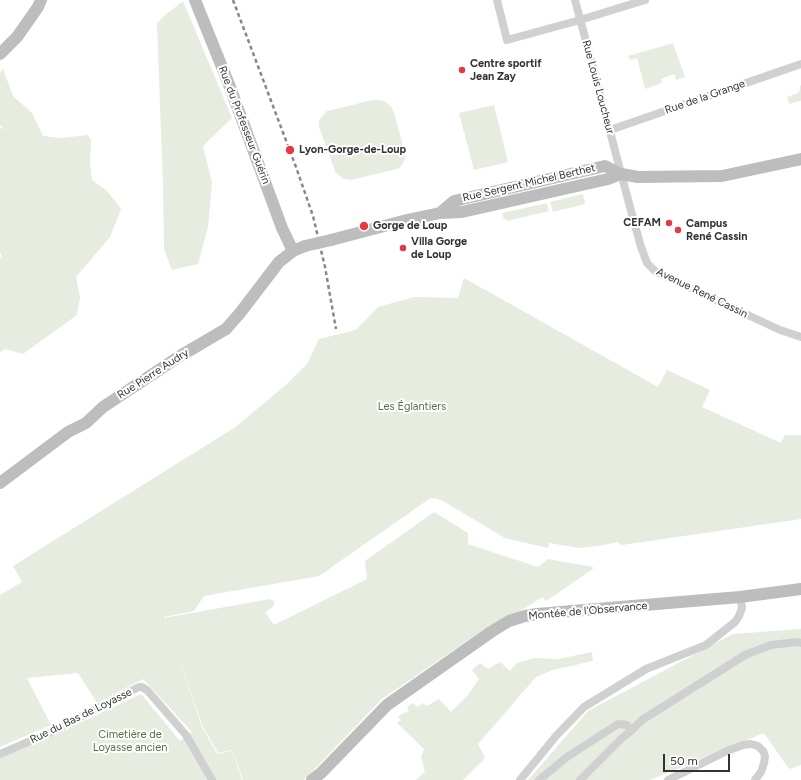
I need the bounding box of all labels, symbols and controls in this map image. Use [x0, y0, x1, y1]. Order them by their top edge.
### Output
street label: Rue Louis Loucheur [579, 39, 617, 135]
place label: Centre sportif Jean Zay [470, 57, 542, 83]
street label: Rue du Professeur Guérin [215, 64, 273, 186]
marker: Centre sportif Jean Zay [457, 65, 467, 75]
street label: Rue de la Grange [663, 77, 747, 117]
place label: Lyon-Gorge-de-Loup [299, 143, 406, 157]
marker: Lyon-Gorge-de-Loup [284, 144, 296, 156]
street label: Rue Sergent Michel Berthet [461, 161, 597, 205]
place label: CEFAM [623, 216, 661, 230]
place label: Campus René Cassin [686, 217, 747, 243]
marker: CEFAM [664, 218, 674, 228]
place label: Gorge de Loup [373, 219, 447, 233]
marker: Gorge de Loup [358, 220, 370, 232]
marker: Campus René Cassin [673, 225, 683, 235]
place label: Villa Gorge de Loup [411, 235, 467, 261]
marker: Villa Gorge de Loup [398, 243, 408, 253]
street label: Avenue René Cassin [654, 265, 750, 321]
street label: Rue Pierre Audry [115, 346, 191, 402]
park label: Les Églantiers [378, 400, 446, 414]
street label: Montée de l'Observance [528, 599, 648, 623]
street label: Rue du Bas de Loyasse [28, 686, 134, 746]
park label: Cimetière de Loyasse ancien [93, 728, 167, 754]
scale bar [665, 746, 732, 772]
text: 50 m [670, 754, 698, 768]

